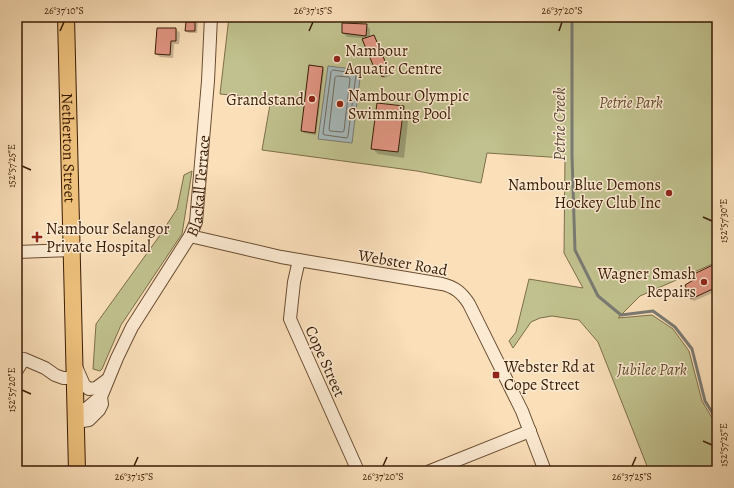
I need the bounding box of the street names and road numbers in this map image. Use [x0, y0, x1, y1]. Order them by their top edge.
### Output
street label: Netherton Street [56, 93, 81, 203]
street label: Blackall Terrace [181, 134, 215, 240]
street label: Webster Road [355, 244, 450, 282]
street label: Cope Street [300, 322, 351, 401]

